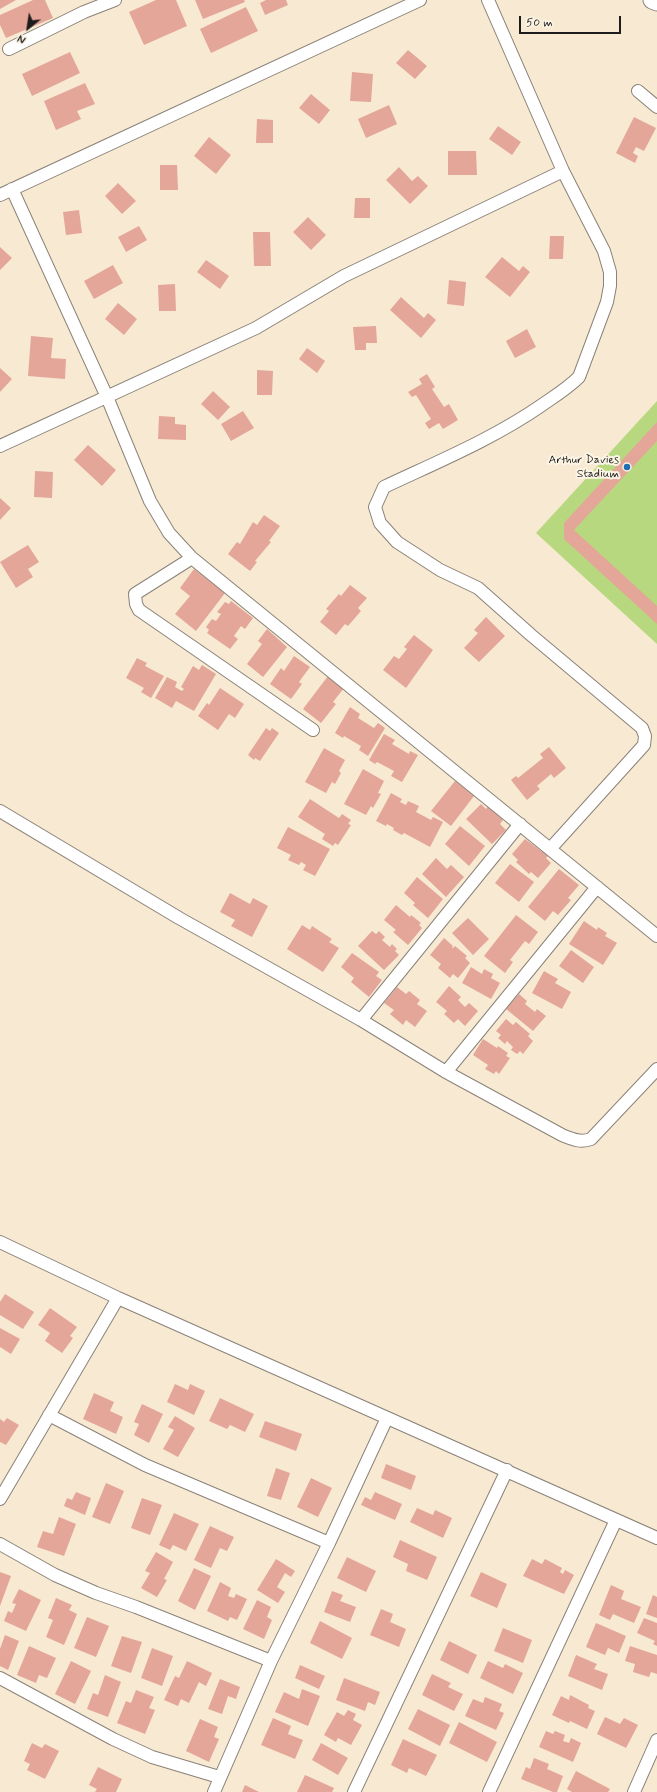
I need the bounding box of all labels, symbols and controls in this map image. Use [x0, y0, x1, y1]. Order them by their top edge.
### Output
north arrow [8, 8, 48, 48]
scale bar [521, 8, 623, 34]
text: 50 m [526, 15, 553, 31]
text: N [15, 31, 29, 46]
place label: Arthur Davies Stadium [549, 453, 619, 481]
marker: Arthur Davies Stadium [622, 462, 632, 472]

